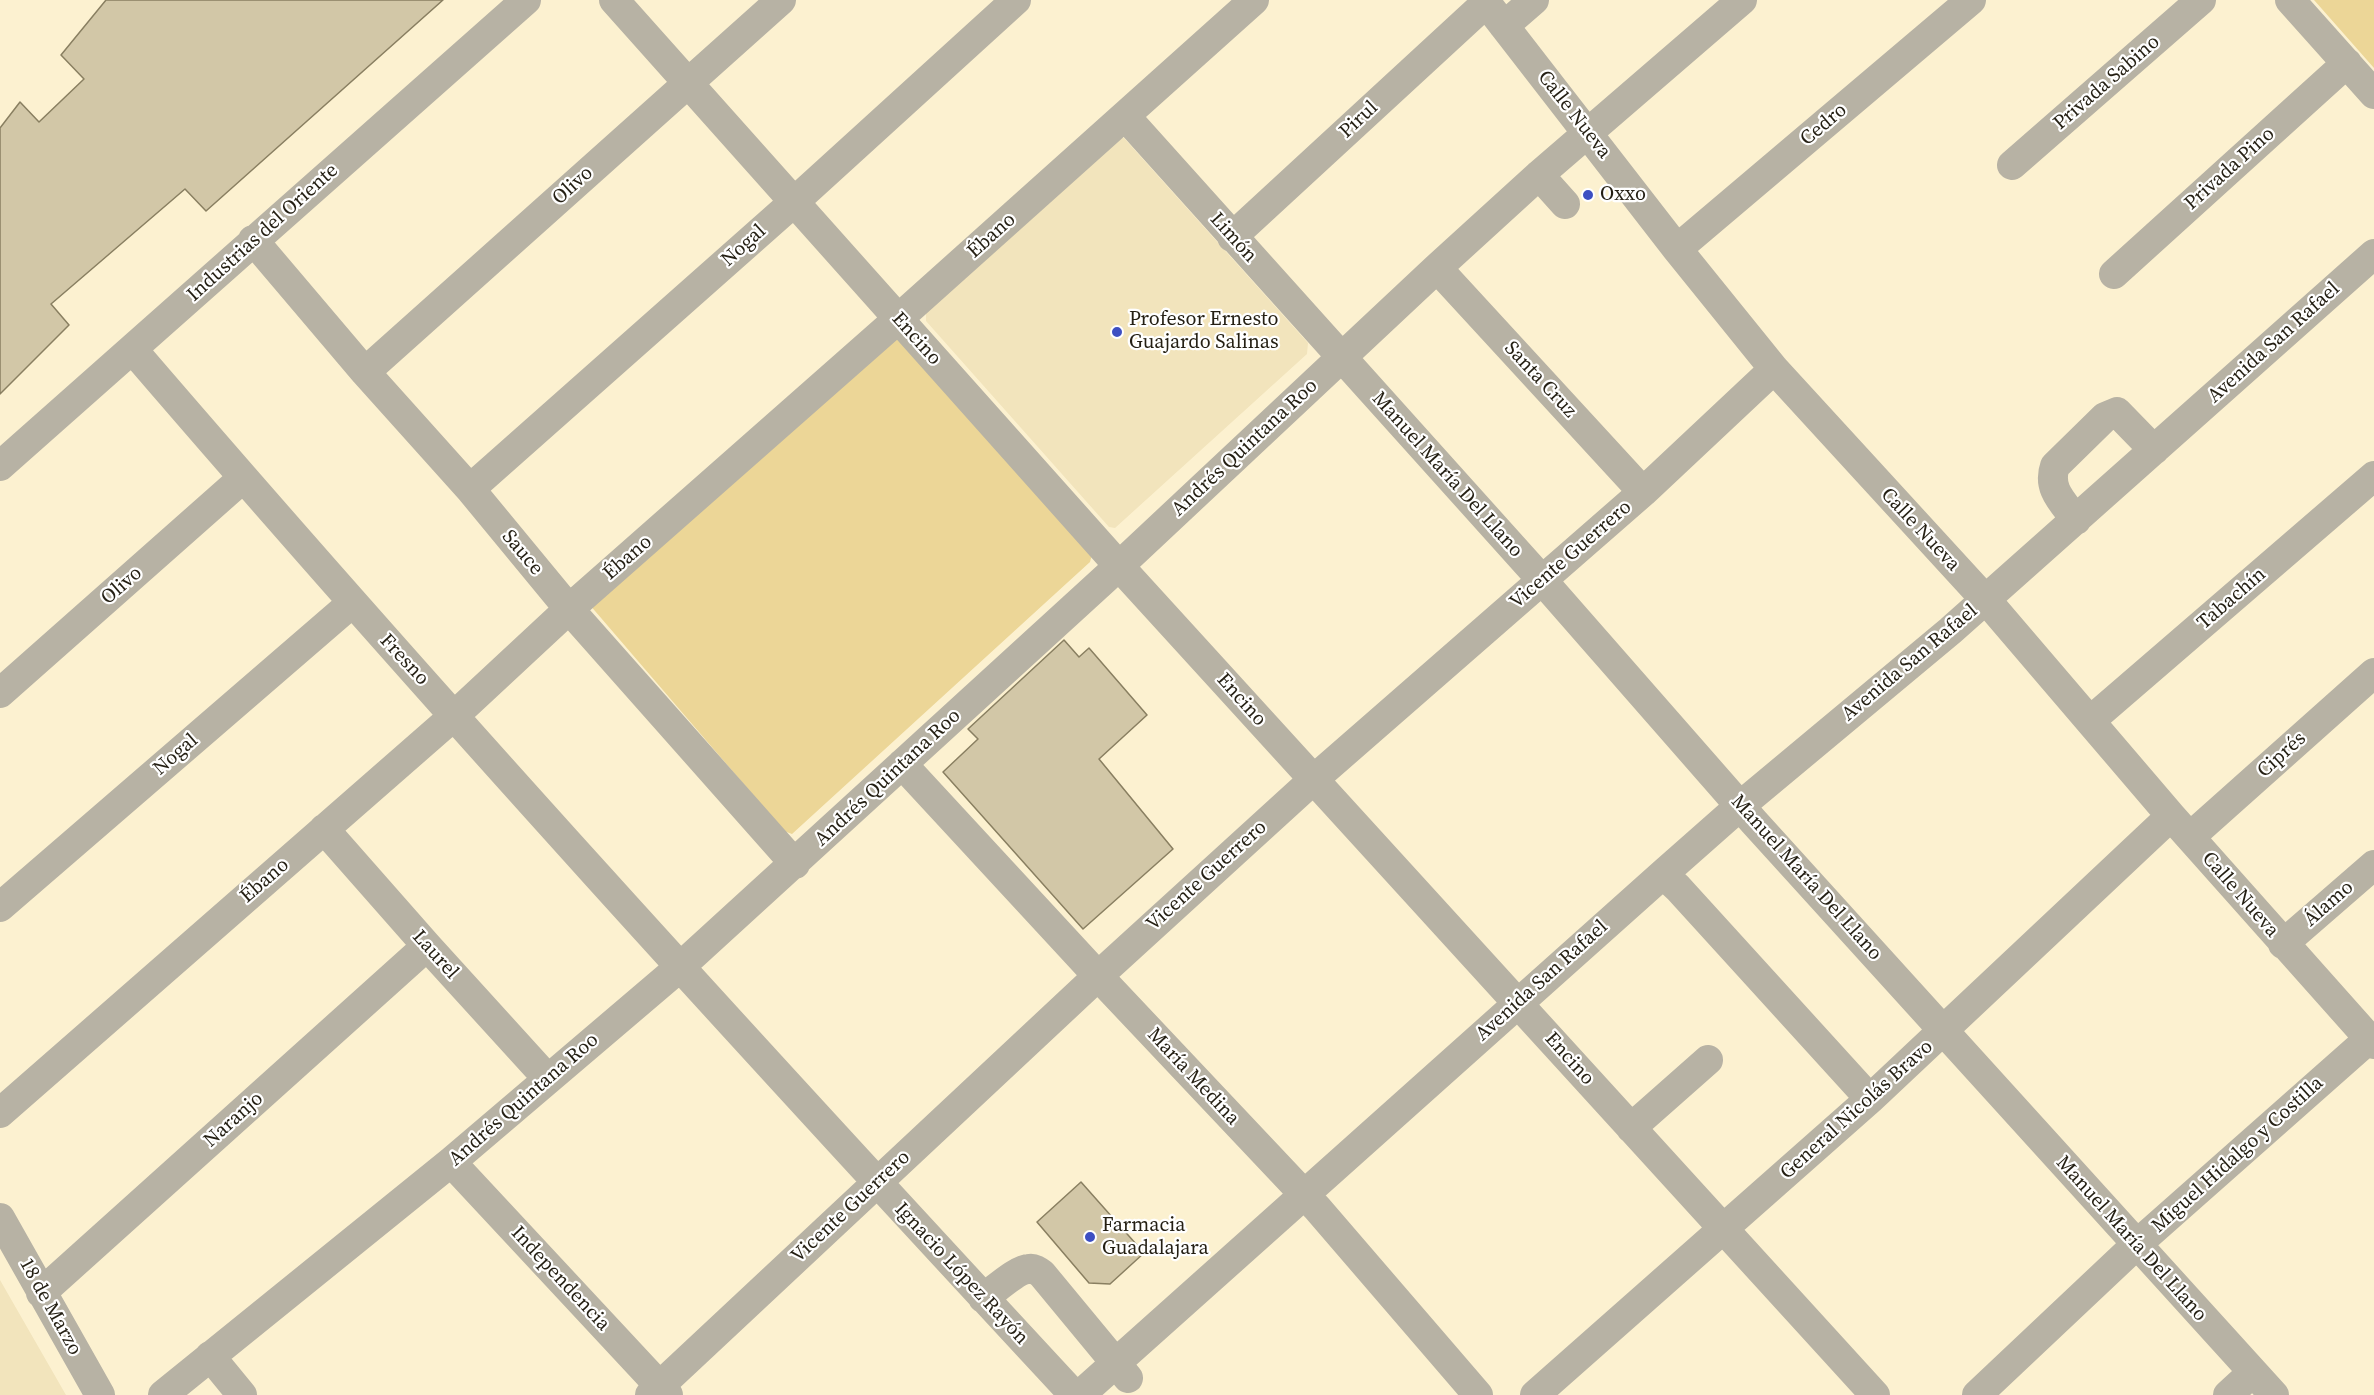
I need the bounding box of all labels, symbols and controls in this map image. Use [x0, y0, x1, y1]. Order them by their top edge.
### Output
street label: Privada Sabino [2049, 30, 2165, 136]
street label: Calle Nueva [1532, 66, 1616, 164]
street label: Pirul [1335, 96, 1383, 144]
street label: Cedro [1796, 99, 1852, 151]
street label: Privada Pino [2180, 122, 2280, 216]
street label: Industrias del Oriente [183, 159, 343, 307]
street label: Olivo [548, 162, 598, 210]
place label: Oxxo [1600, 183, 1646, 207]
marker: Oxxo [1581, 188, 1595, 202]
street label: Ébano [963, 208, 1021, 264]
street label: Limón [1204, 208, 1262, 268]
street label: Nogal [717, 220, 771, 272]
street label: Avenida San Rafael [2203, 277, 2345, 409]
street label: Encino [886, 308, 946, 370]
place label: Profesor Ernesto Guajardo Salinas [1129, 308, 1279, 355]
marker: Profesor Ernesto Guajardo Salinas [1110, 325, 1124, 339]
street label: Santa Cruz [1499, 337, 1581, 423]
street label: Andrés Quintana Roo [1167, 374, 1323, 522]
street label: Manuel María Del Llano [1366, 387, 1528, 563]
street label: Calle Nueva [1875, 483, 1965, 577]
street label: Vicente Guerrero [1505, 496, 1637, 614]
street label: Sauce [496, 525, 548, 581]
street label: Ébano [599, 530, 657, 586]
street label: Olivo [97, 562, 147, 610]
street label: Tabachín [2193, 563, 2271, 635]
street label: Avenida San Rafael [1837, 599, 1983, 727]
street label: Fresno [374, 629, 434, 691]
street label: Encino [1211, 669, 1271, 731]
street label: Andrés Quintana Roo [810, 704, 966, 852]
street label: Ciprés [2253, 727, 2311, 783]
street label: Nogal [149, 729, 203, 781]
street label: Manuel María Del Llano [1725, 790, 1887, 966]
street label: Vicente Guerrero [1142, 816, 1272, 936]
street label: Calle Nueva [2196, 847, 2284, 943]
street label: Ébano [236, 853, 294, 909]
street label: Álamo [2299, 876, 2359, 932]
street label: Avenida San Rafael [1471, 915, 1613, 1047]
street label: Laurel [407, 925, 463, 985]
street label: María Medina [1142, 1023, 1244, 1131]
street label: Andrés Quintana Roo [444, 1028, 604, 1172]
street label: Encino [1539, 1028, 1599, 1090]
street label: General Nicolás Bravo [1776, 1035, 1938, 1185]
street label: Miguel Hidalgo y Costilla [2147, 1072, 2329, 1238]
street label: Naranjo [199, 1087, 269, 1153]
street label: Vicente Guerrero [787, 1146, 915, 1268]
street label: Manuel María Del Llano [2050, 1151, 2212, 1327]
street label: Ignacio López Rayón [889, 1198, 1033, 1350]
place label: Farmacia Guadalajara [1102, 1214, 1209, 1261]
street label: Independencia [505, 1222, 615, 1336]
marker: Farmacia Guadalajara [1083, 1230, 1097, 1244]
street label: 18 de Marzo [14, 1254, 86, 1360]

